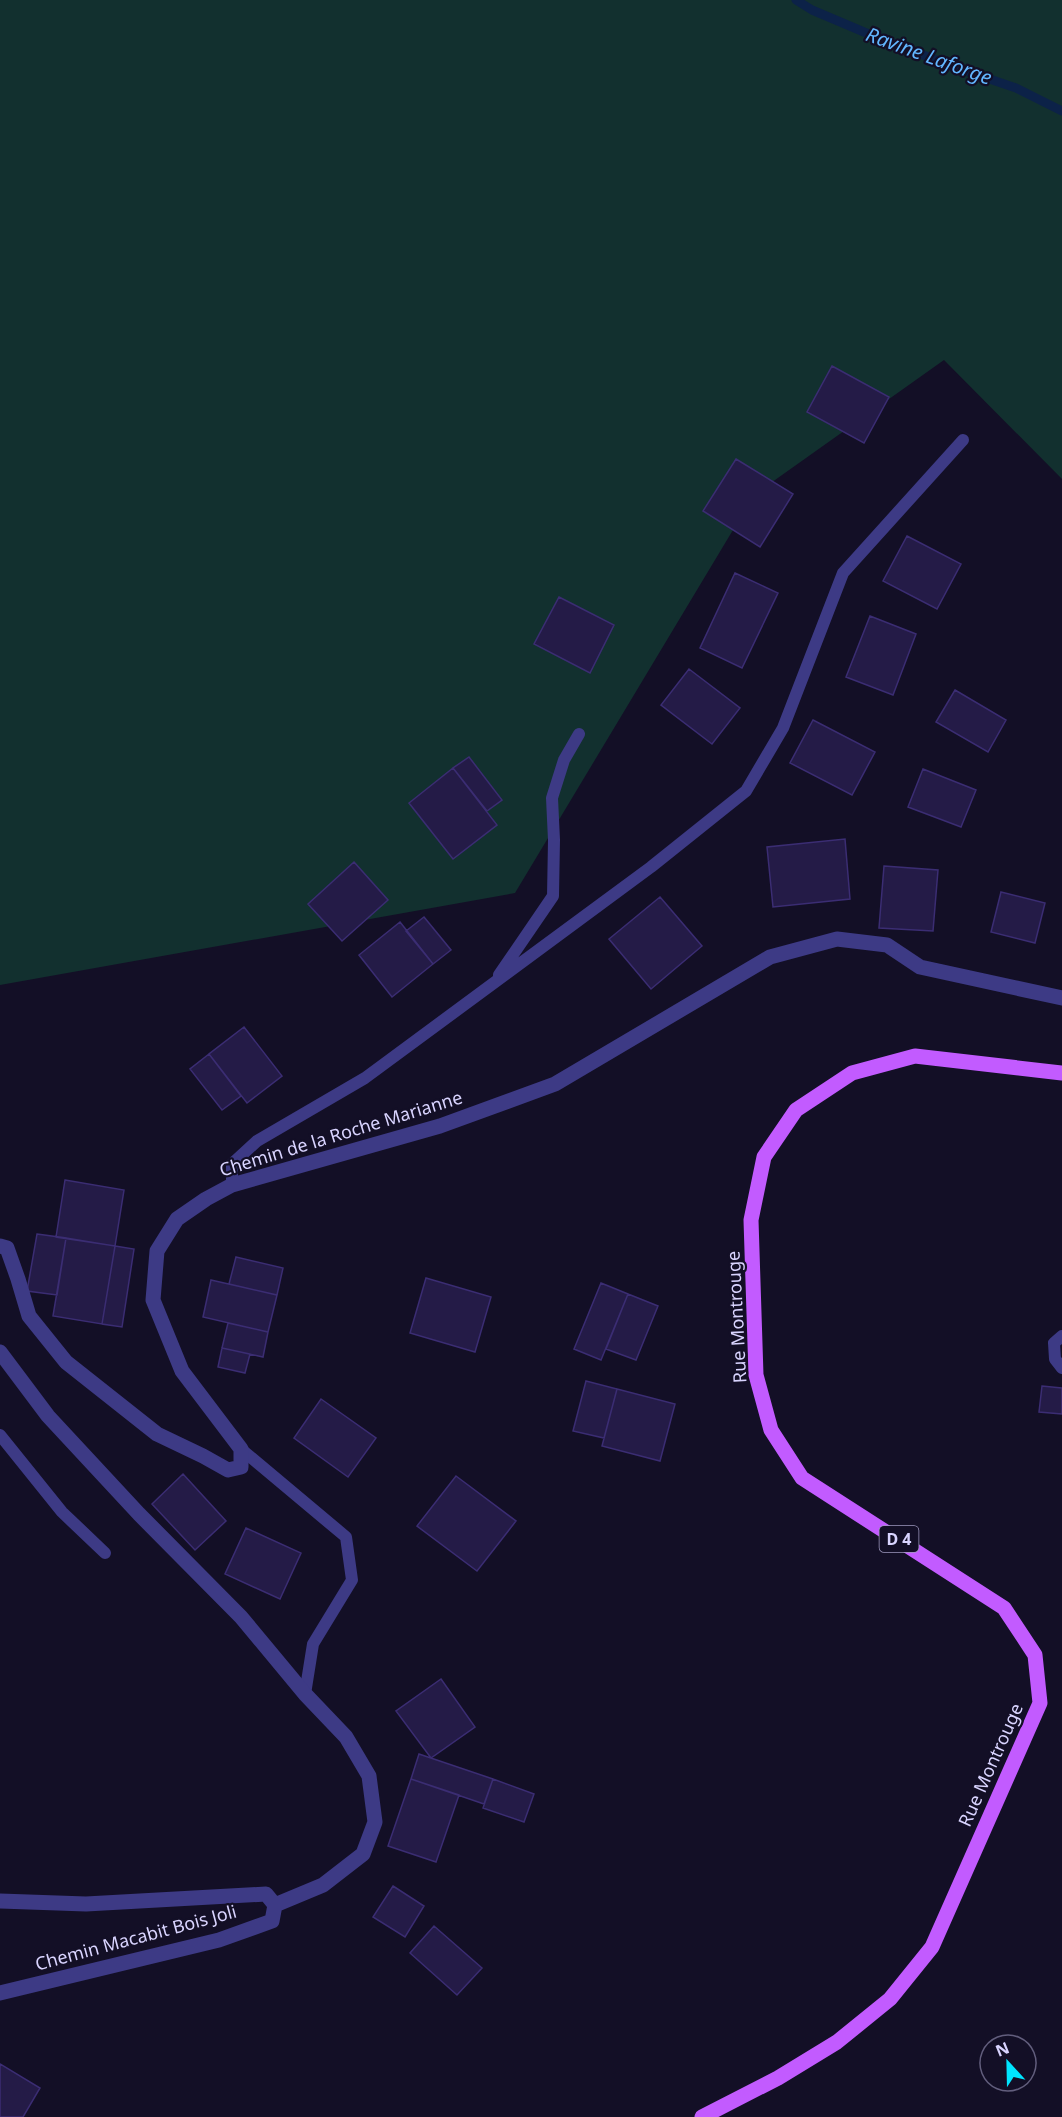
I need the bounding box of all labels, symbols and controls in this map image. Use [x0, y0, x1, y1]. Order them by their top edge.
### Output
water label: Ravine Laforge [863, 20, 996, 91]
street label: Chemin de la Roche Marianne [216, 1085, 465, 1181]
street label: Rue Montrouge [721, 1250, 751, 1384]
road number: D 4 [880, 1526, 918, 1552]
street label: Rue Montrouge [952, 1699, 1028, 1830]
street label: Chemin Macabit Bois Joli [32, 1899, 239, 1975]
north arrow [978, 2033, 1038, 2093]
text: N [992, 2036, 1013, 2062]

